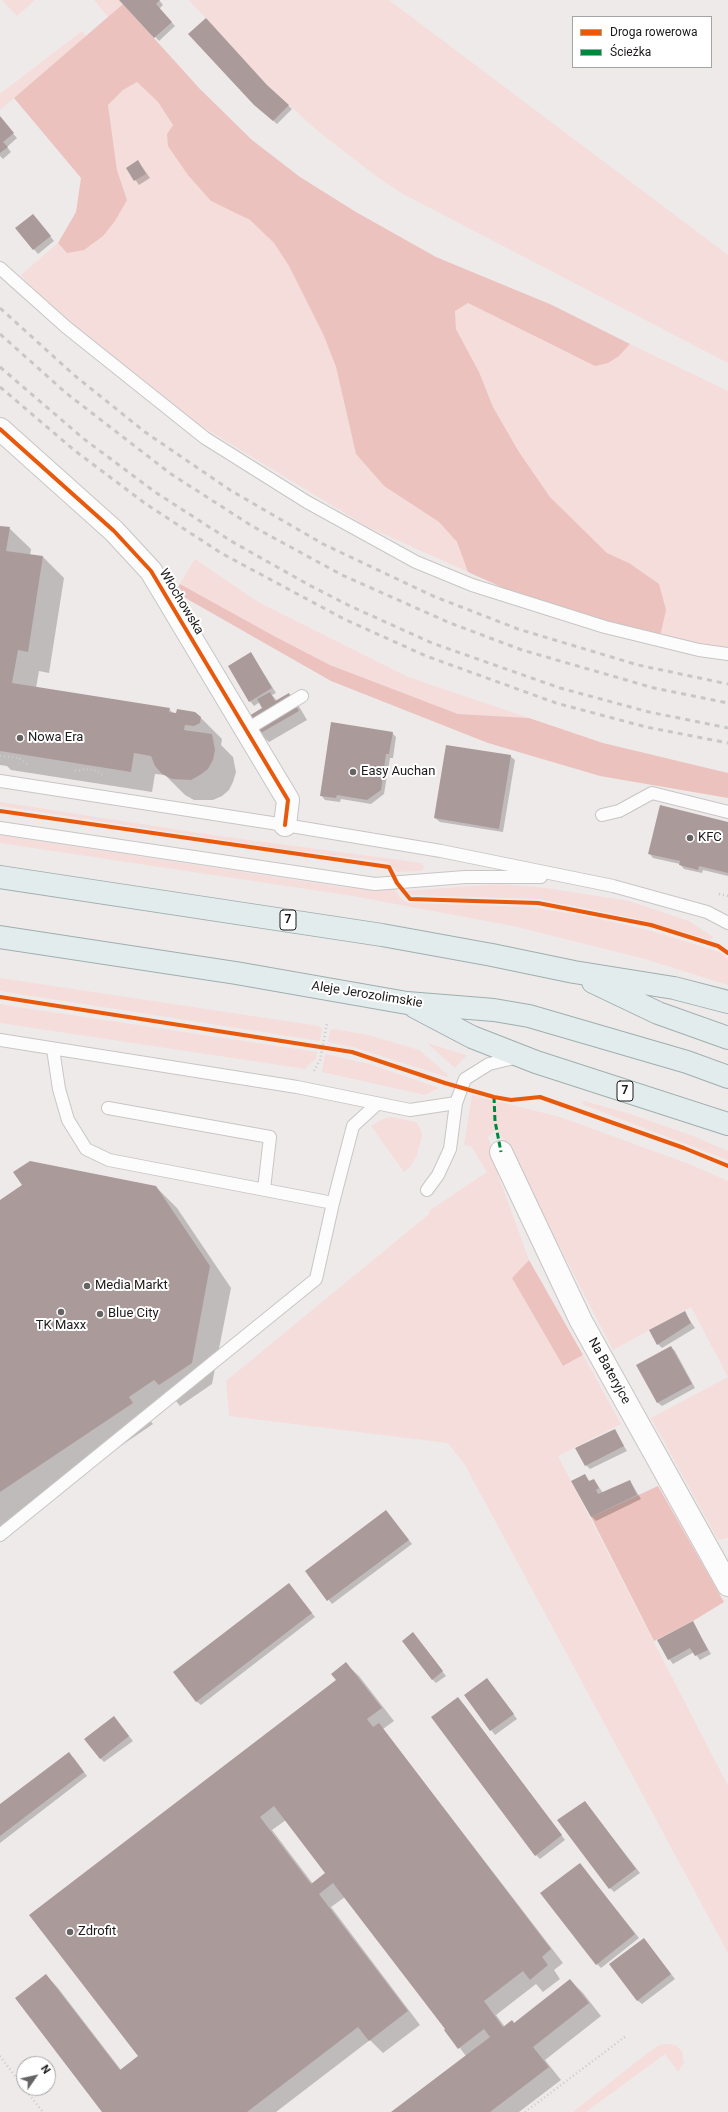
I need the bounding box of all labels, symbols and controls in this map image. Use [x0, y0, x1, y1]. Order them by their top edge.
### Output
legend [572, 16, 712, 68]
text: Droga rowerowa [610, 25, 697, 39]
text: Ścieżka [610, 45, 651, 59]
street label: Włochowska [155, 566, 207, 638]
place label: Nowa Era [28, 730, 83, 746]
marker: Nowa Era [15, 733, 25, 743]
place label: Easy Auchan [361, 764, 435, 780]
marker: Easy Auchan [348, 767, 358, 777]
place label: KFC [698, 830, 722, 846]
marker: KFC [685, 833, 695, 843]
road number: 7 [280, 910, 296, 930]
street label: Aleje Jerozolimskie [310, 979, 424, 1011]
road number: 7 [617, 1081, 633, 1101]
place label: Media Markt [95, 1278, 168, 1294]
marker: Media Markt [82, 1281, 92, 1291]
place label: Blue City [108, 1306, 159, 1322]
marker: TK Maxx [56, 1307, 66, 1317]
marker: Blue City [95, 1309, 105, 1319]
place label: TK Maxx [36, 1318, 86, 1334]
street label: Na Bateryjce [584, 1335, 634, 1407]
place label: Zdrofit [78, 1924, 116, 1940]
marker: Zdrofit [65, 1927, 75, 1937]
north arrow [16, 2056, 56, 2096]
text: N [38, 2063, 53, 2076]

